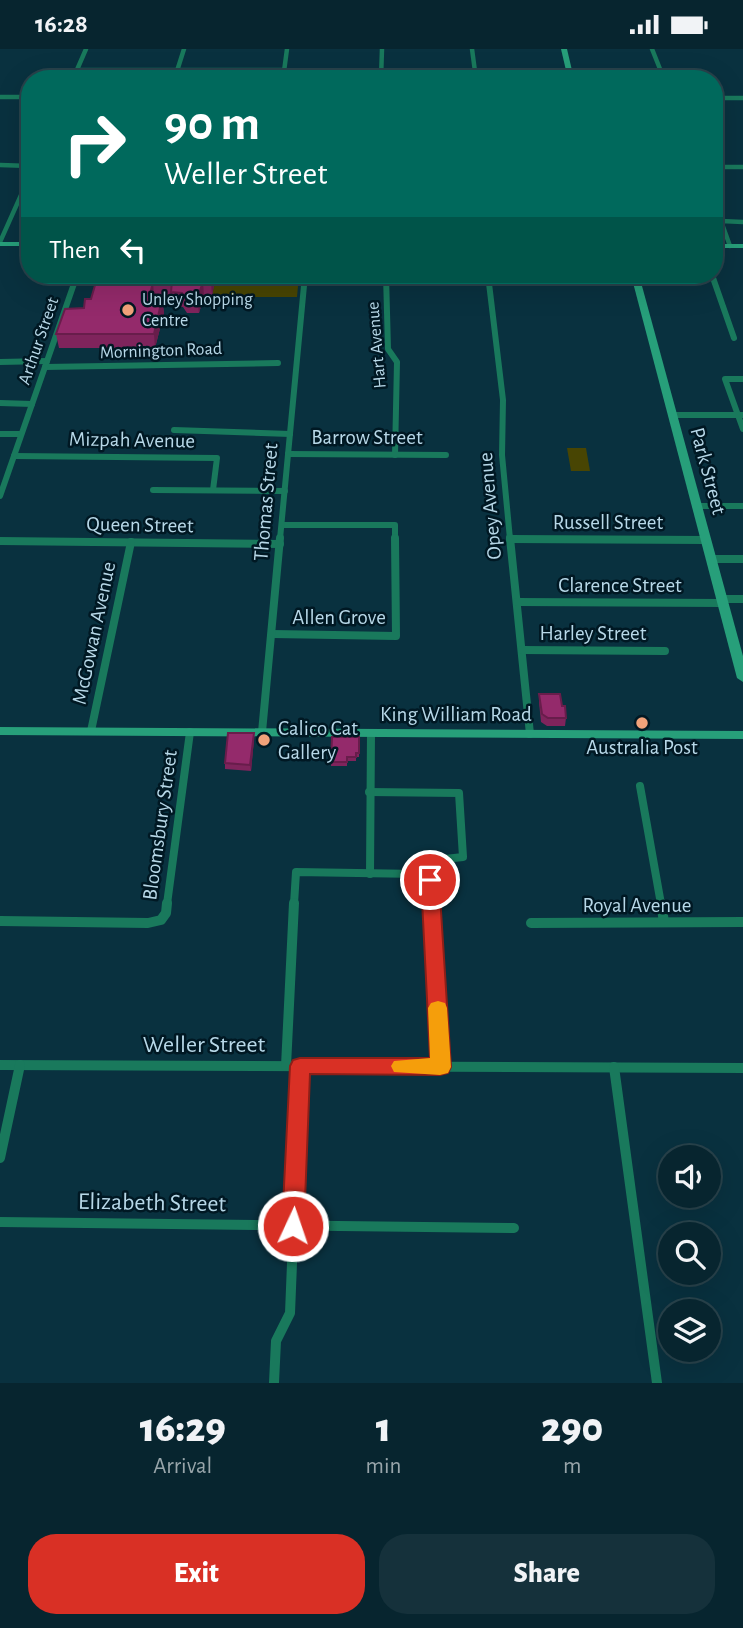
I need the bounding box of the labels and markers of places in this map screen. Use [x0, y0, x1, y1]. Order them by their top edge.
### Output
place label: Unley Shopping Centre [142, 291, 253, 330]
marker: Unley Shopping Centre [120, 302, 136, 318]
marker: Australia Post [634, 715, 650, 731]
place label: Calico Cat Gallery [278, 718, 358, 763]
marker: Calico Cat Gallery [256, 732, 272, 748]
place label: Australia Post [586, 737, 698, 758]
pin [400, 850, 460, 910]

